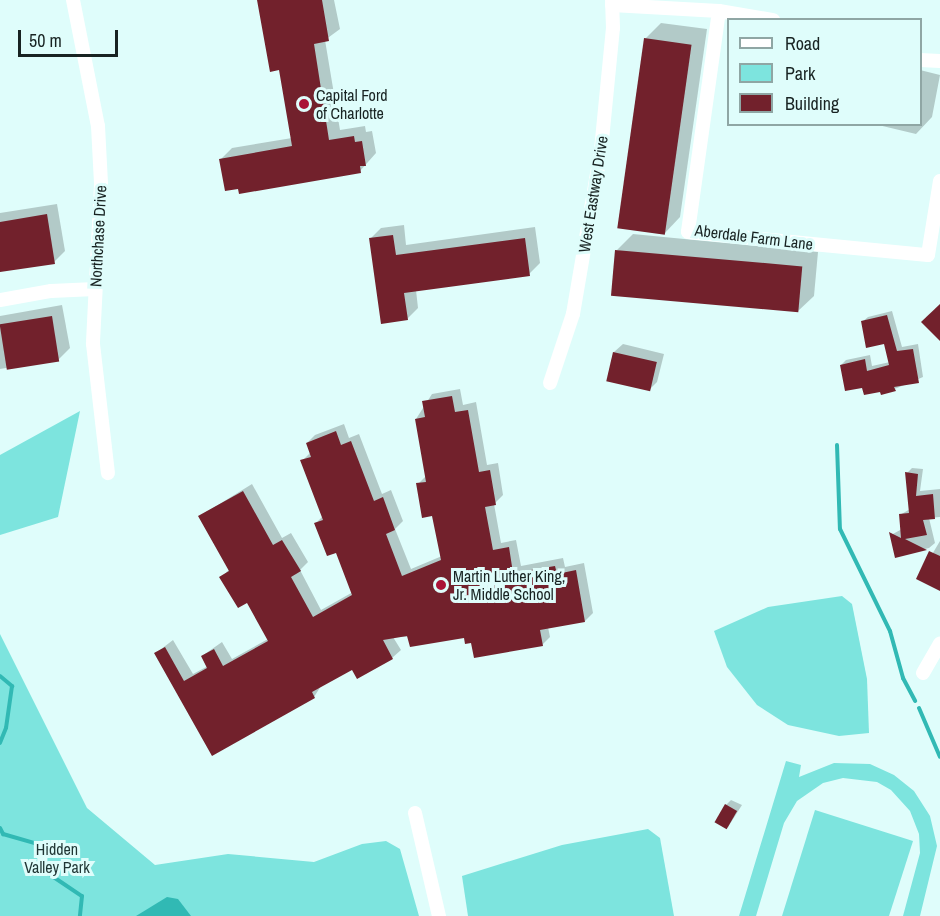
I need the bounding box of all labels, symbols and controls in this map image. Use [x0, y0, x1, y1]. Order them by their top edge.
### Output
scale bar [21, 18, 122, 56]
legend [727, 18, 922, 126]
text: 50 m [29, 28, 62, 53]
text: Road [785, 31, 820, 56]
text: Park [785, 61, 815, 86]
place label: Capital Ford of Charlotte [316, 85, 388, 123]
text: Building [785, 91, 839, 116]
marker: Capital Ford of Charlotte [297, 97, 311, 111]
street label: West Eastway Drive [574, 134, 612, 254]
street label: Northchase Drive [86, 185, 110, 287]
street label: Aberdale Farm Lane [694, 220, 814, 254]
place label: Martin Luther King, Jr. Middle School [453, 566, 565, 604]
marker: Martin Luther King, Jr. Middle School [434, 578, 448, 592]
park label: Hidden Valley Park [24, 839, 90, 877]

